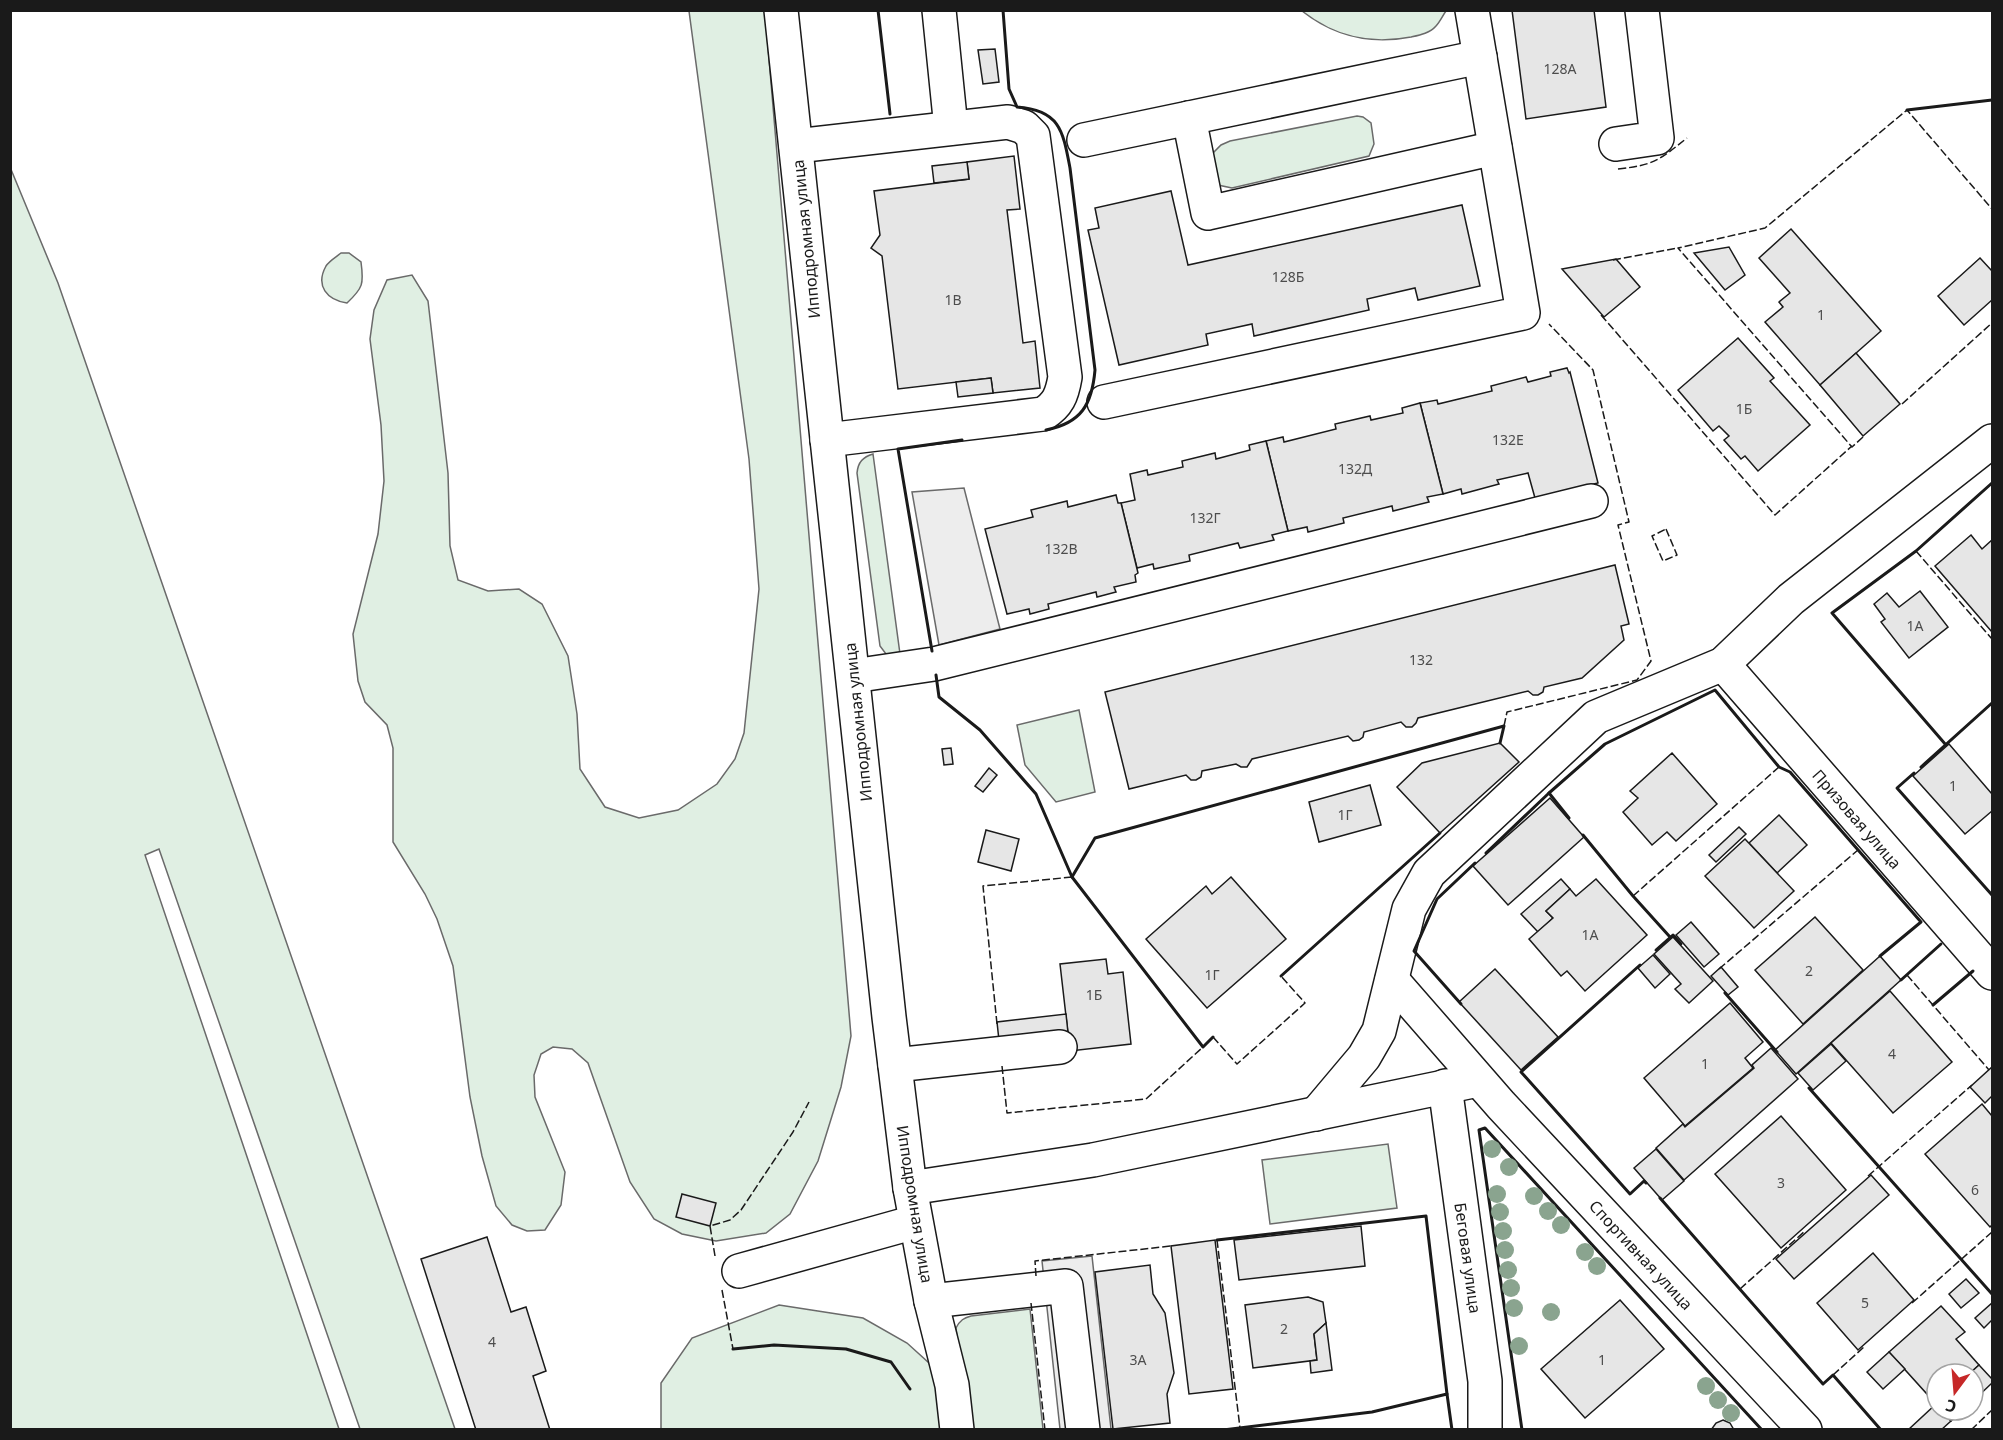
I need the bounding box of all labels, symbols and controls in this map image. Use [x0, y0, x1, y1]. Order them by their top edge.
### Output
house number: 128А [1544, 59, 1577, 78]
street label: Ипподромная улица [787, 159, 825, 319]
house number: 128Б [1272, 267, 1304, 286]
house number: 1В [944, 290, 962, 309]
house number: 1 [1817, 305, 1825, 324]
house number: 1Б [1736, 399, 1752, 418]
house number: 132Е [1492, 430, 1524, 449]
house number: 132Д [1338, 459, 1373, 478]
house number: 132Г [1189, 508, 1221, 527]
house number: 132В [1044, 539, 1078, 558]
house number: 1А [1907, 616, 1924, 635]
street label: Ипподромная улица [839, 642, 877, 802]
house number: 132 [1409, 650, 1433, 669]
street label: Призовая улица [1808, 764, 1906, 874]
house number: 1 [1949, 776, 1957, 795]
house number: 1Г [1337, 805, 1353, 824]
house number: 1А [1582, 925, 1599, 944]
house number: 2 [1805, 961, 1813, 980]
house number: 1Г [1204, 965, 1220, 984]
house number: 1Б [1086, 985, 1102, 1004]
house number: 4 [1888, 1044, 1896, 1063]
house number: 1 [1701, 1054, 1709, 1073]
street label: Ипподромная улица [892, 1123, 938, 1285]
house number: 3 [1777, 1173, 1785, 1192]
house number: 6 [1971, 1180, 1979, 1199]
street label: Спортивная улица [1584, 1195, 1698, 1315]
street label: Беговая улица [1449, 1201, 1487, 1315]
house number: 5 [1861, 1293, 1869, 1312]
house number: 2 [1280, 1319, 1288, 1338]
house number: 4 [488, 1332, 496, 1351]
house number: 3А [1130, 1350, 1147, 1369]
house number: 1 [1598, 1350, 1606, 1369]
north arrow [1925, 1362, 1985, 1422]
text: С [1943, 1394, 1959, 1418]

